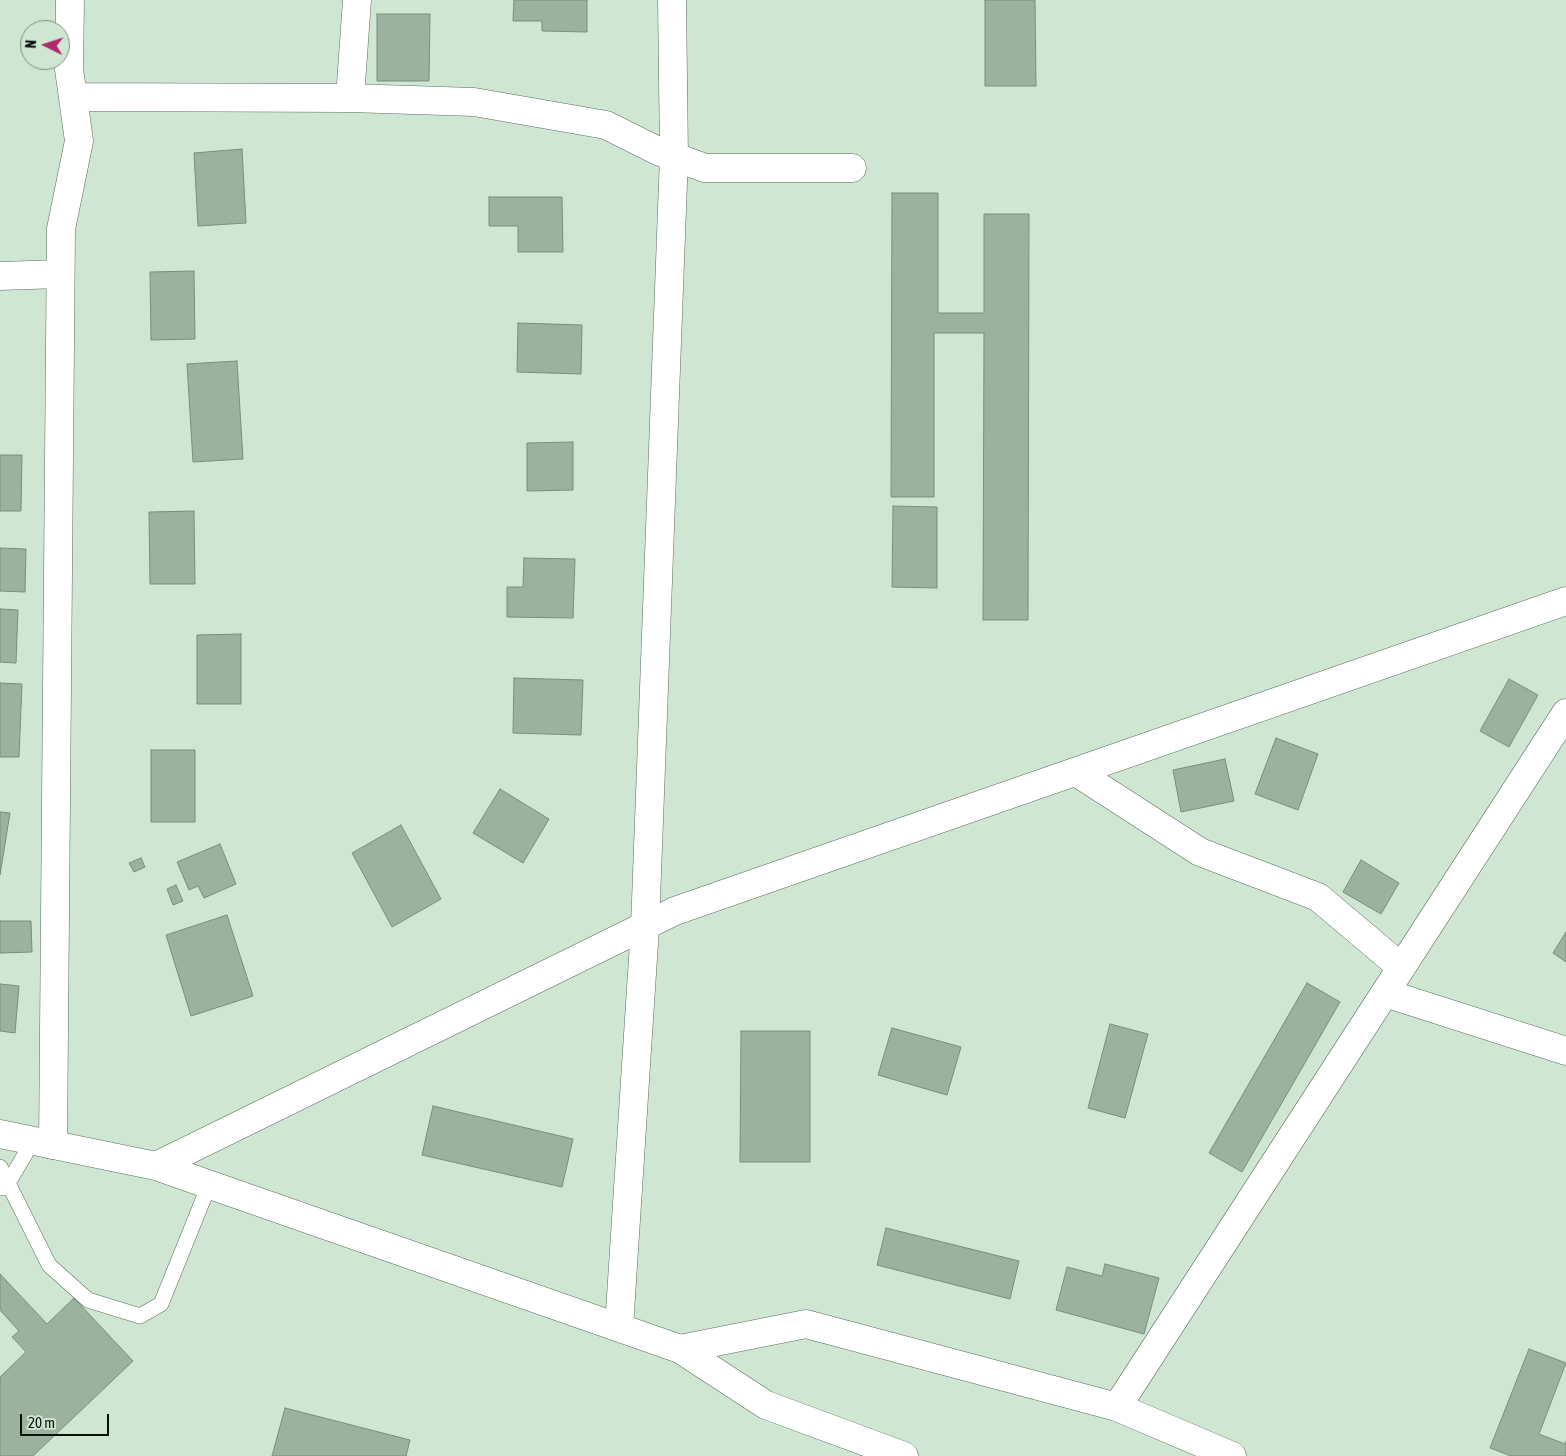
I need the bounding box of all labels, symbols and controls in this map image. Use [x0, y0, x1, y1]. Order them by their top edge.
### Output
north arrow [20, 20, 70, 70]
text: N [23, 39, 39, 49]
scale bar [22, 1404, 111, 1436]
text: 20 m [28, 1414, 55, 1431]

